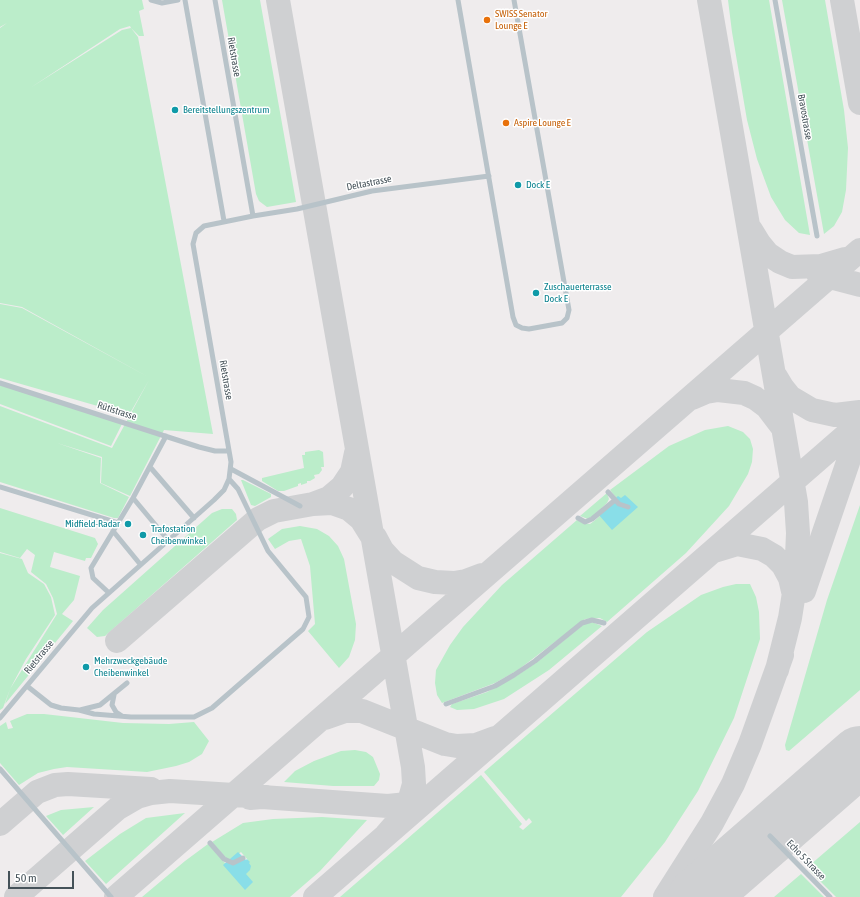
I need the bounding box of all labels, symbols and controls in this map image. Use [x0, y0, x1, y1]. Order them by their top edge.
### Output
place label: SWISS Senator Lounge E [495, 8, 547, 32]
marker: SWISS Senator Lounge E [482, 15, 492, 25]
street label: Rietstrasse [225, 36, 243, 78]
street label: Bravostrasse [795, 93, 815, 141]
place label: Bereitstellungszentrum [183, 104, 269, 116]
marker: Bereitstellungszentrum [170, 105, 180, 115]
place label: Aspire Lounge E [514, 117, 571, 129]
marker: Aspire Lounge E [501, 118, 511, 128]
street label: Deltastrasse [345, 173, 393, 193]
place label: Dock E [526, 179, 550, 191]
marker: Dock E [513, 180, 523, 190]
place label: Zuschauerterrasse Dock E [544, 281, 612, 304]
marker: Zuschauerterrasse Dock E [531, 288, 541, 298]
street label: Rietstrasse [217, 359, 235, 401]
street label: Rütistrasse [96, 399, 138, 423]
place label: Midfield-Radar [65, 518, 120, 530]
marker: Midfield-Radar [123, 519, 133, 529]
place label: Trafostation Cheibenwinkel [151, 523, 206, 546]
marker: Trafostation Cheibenwinkel [138, 530, 148, 540]
street label: Rietstrasse [22, 638, 56, 676]
place label: Mehrzweckgebäude Cheibenwinkel [94, 655, 167, 678]
marker: Mehrzweckgebäude Cheibenwinkel [81, 662, 91, 672]
street label: Echo 5 Strasse [784, 837, 828, 883]
scale bar [10, 863, 76, 889]
text: 50 m [15, 871, 37, 885]

